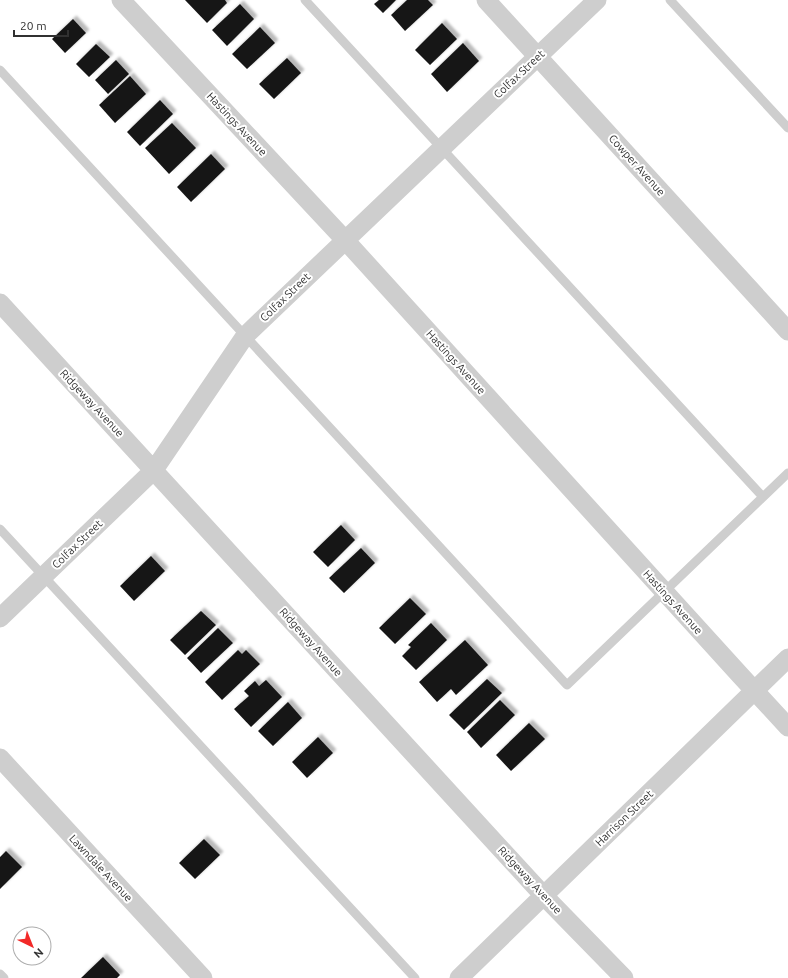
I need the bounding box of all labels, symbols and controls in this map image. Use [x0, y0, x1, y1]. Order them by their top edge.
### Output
scale bar [14, 12, 68, 38]
text: 20 m [20, 19, 47, 32]
street label: Colfax Street [491, 47, 547, 100]
street label: Hastings Avenue [205, 90, 269, 158]
street label: Cowper Avenue [606, 132, 668, 198]
street label: Colfax Street [258, 270, 313, 324]
street label: Hastings Avenue [424, 327, 488, 397]
street label: Ridgeway Avenue [58, 367, 126, 439]
street label: Colfax Street [50, 517, 105, 571]
street label: Hastings Avenue [641, 567, 705, 637]
street label: Ridgeway Avenue [277, 606, 345, 678]
street label: Harrison Street [593, 787, 656, 848]
street label: Lawndale Avenue [67, 832, 135, 904]
street label: Ridgeway Avenue [496, 844, 564, 916]
north arrow [12, 926, 52, 966]
text: N [32, 946, 46, 961]

